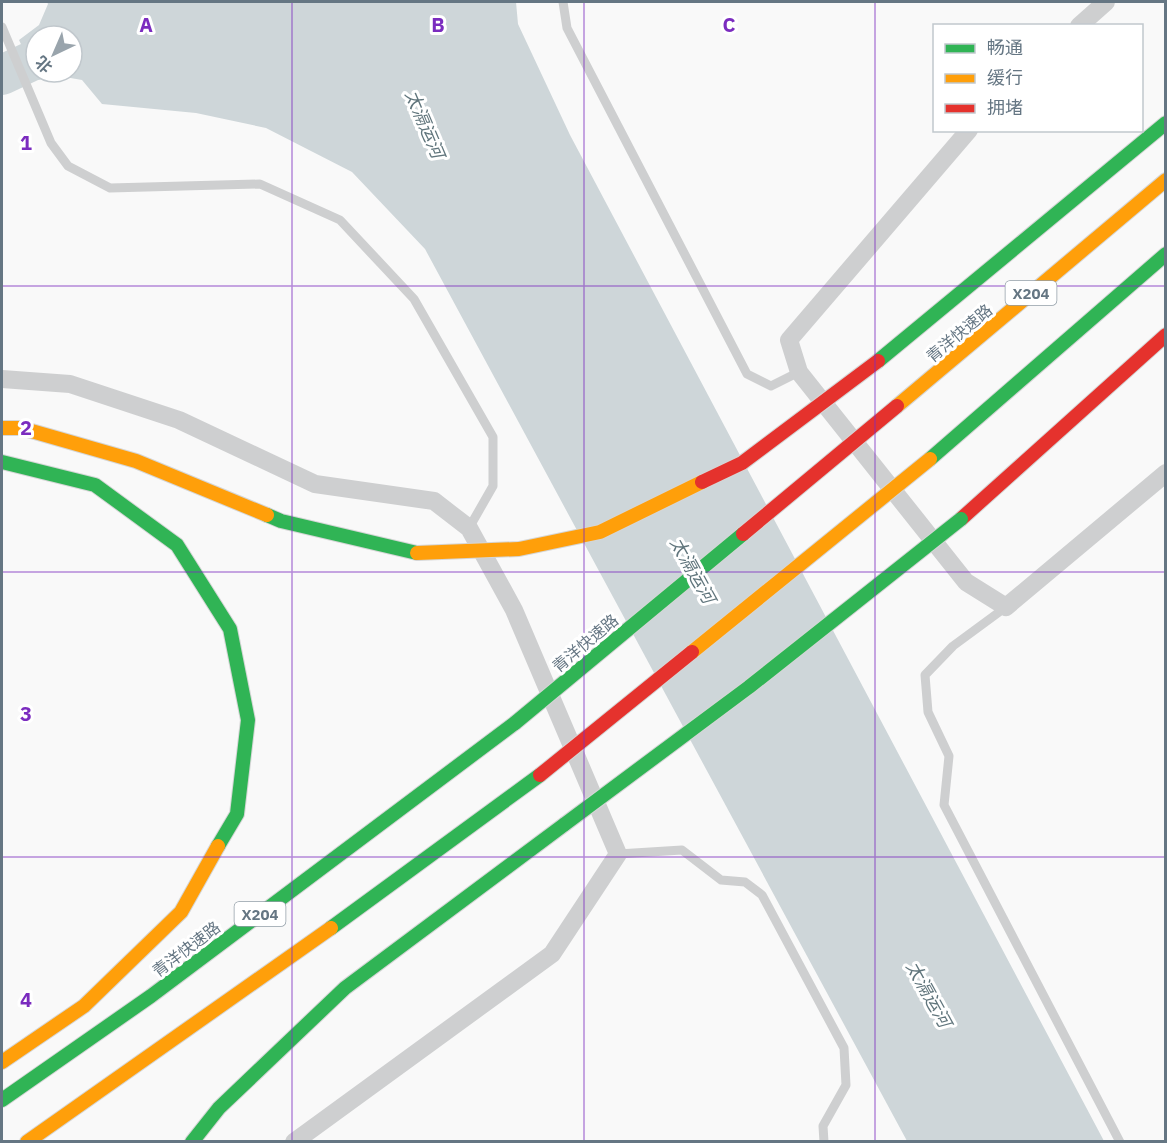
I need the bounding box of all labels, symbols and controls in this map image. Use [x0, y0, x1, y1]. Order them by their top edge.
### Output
text: A [139, 11, 153, 38]
text: B [431, 11, 445, 38]
text: C [722, 11, 736, 38]
north arrow [24, 24, 84, 84]
legend [933, 24, 1143, 132]
text: 畅通 [987, 36, 1023, 59]
text: 北 [31, 52, 56, 78]
text: 缓行 [987, 66, 1023, 89]
water label: 太滆运河 [400, 86, 451, 164]
text: 拥堵 [987, 96, 1023, 119]
text: 1 [20, 129, 32, 156]
road number: X204 [1006, 281, 1056, 305]
street label: 青洋快速路 [922, 300, 996, 366]
text: 2 [20, 414, 32, 441]
water label: 太滆运河 [665, 533, 722, 610]
street label: 青洋快速路 [548, 610, 622, 676]
text: 3 [20, 700, 32, 727]
road number: X204 [234, 902, 286, 926]
street label: 青洋快速路 [148, 917, 224, 981]
water label: 太滆运河 [901, 957, 958, 1034]
text: 4 [20, 986, 32, 1013]

